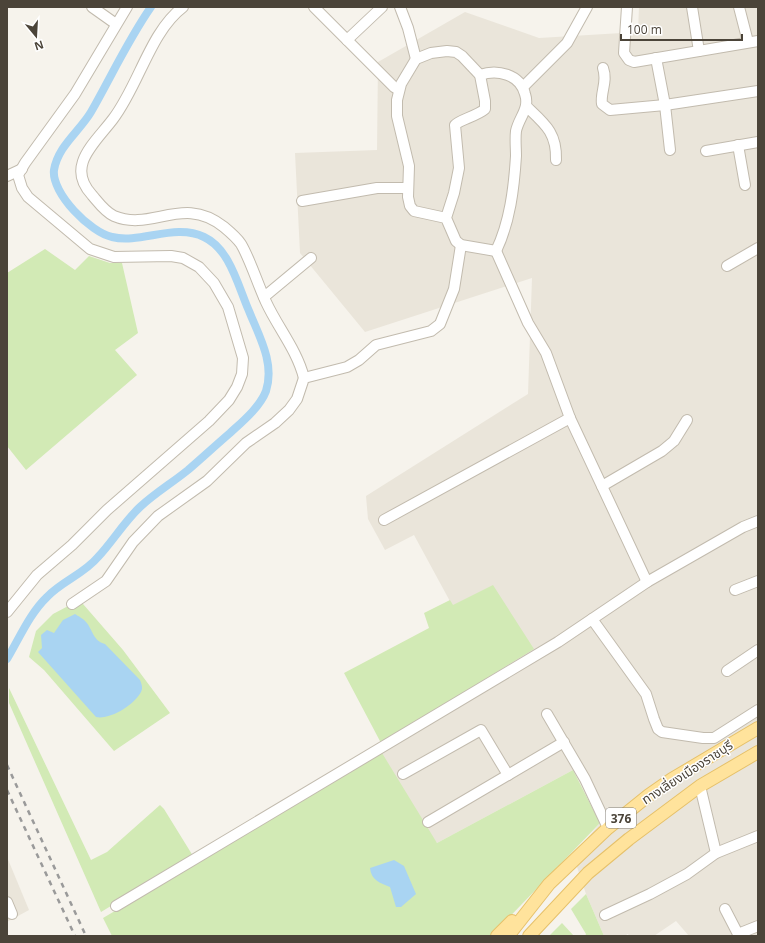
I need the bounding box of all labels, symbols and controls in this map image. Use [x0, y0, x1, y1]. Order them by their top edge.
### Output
north arrow [16, 16, 56, 56]
scale bar [621, 16, 742, 42]
text: 100 m [627, 21, 662, 38]
text: N [33, 37, 46, 55]
street label: ทางเลี่ยงเมืองราชบุรี [638, 736, 736, 808]
road number: 376 [606, 808, 636, 828]

